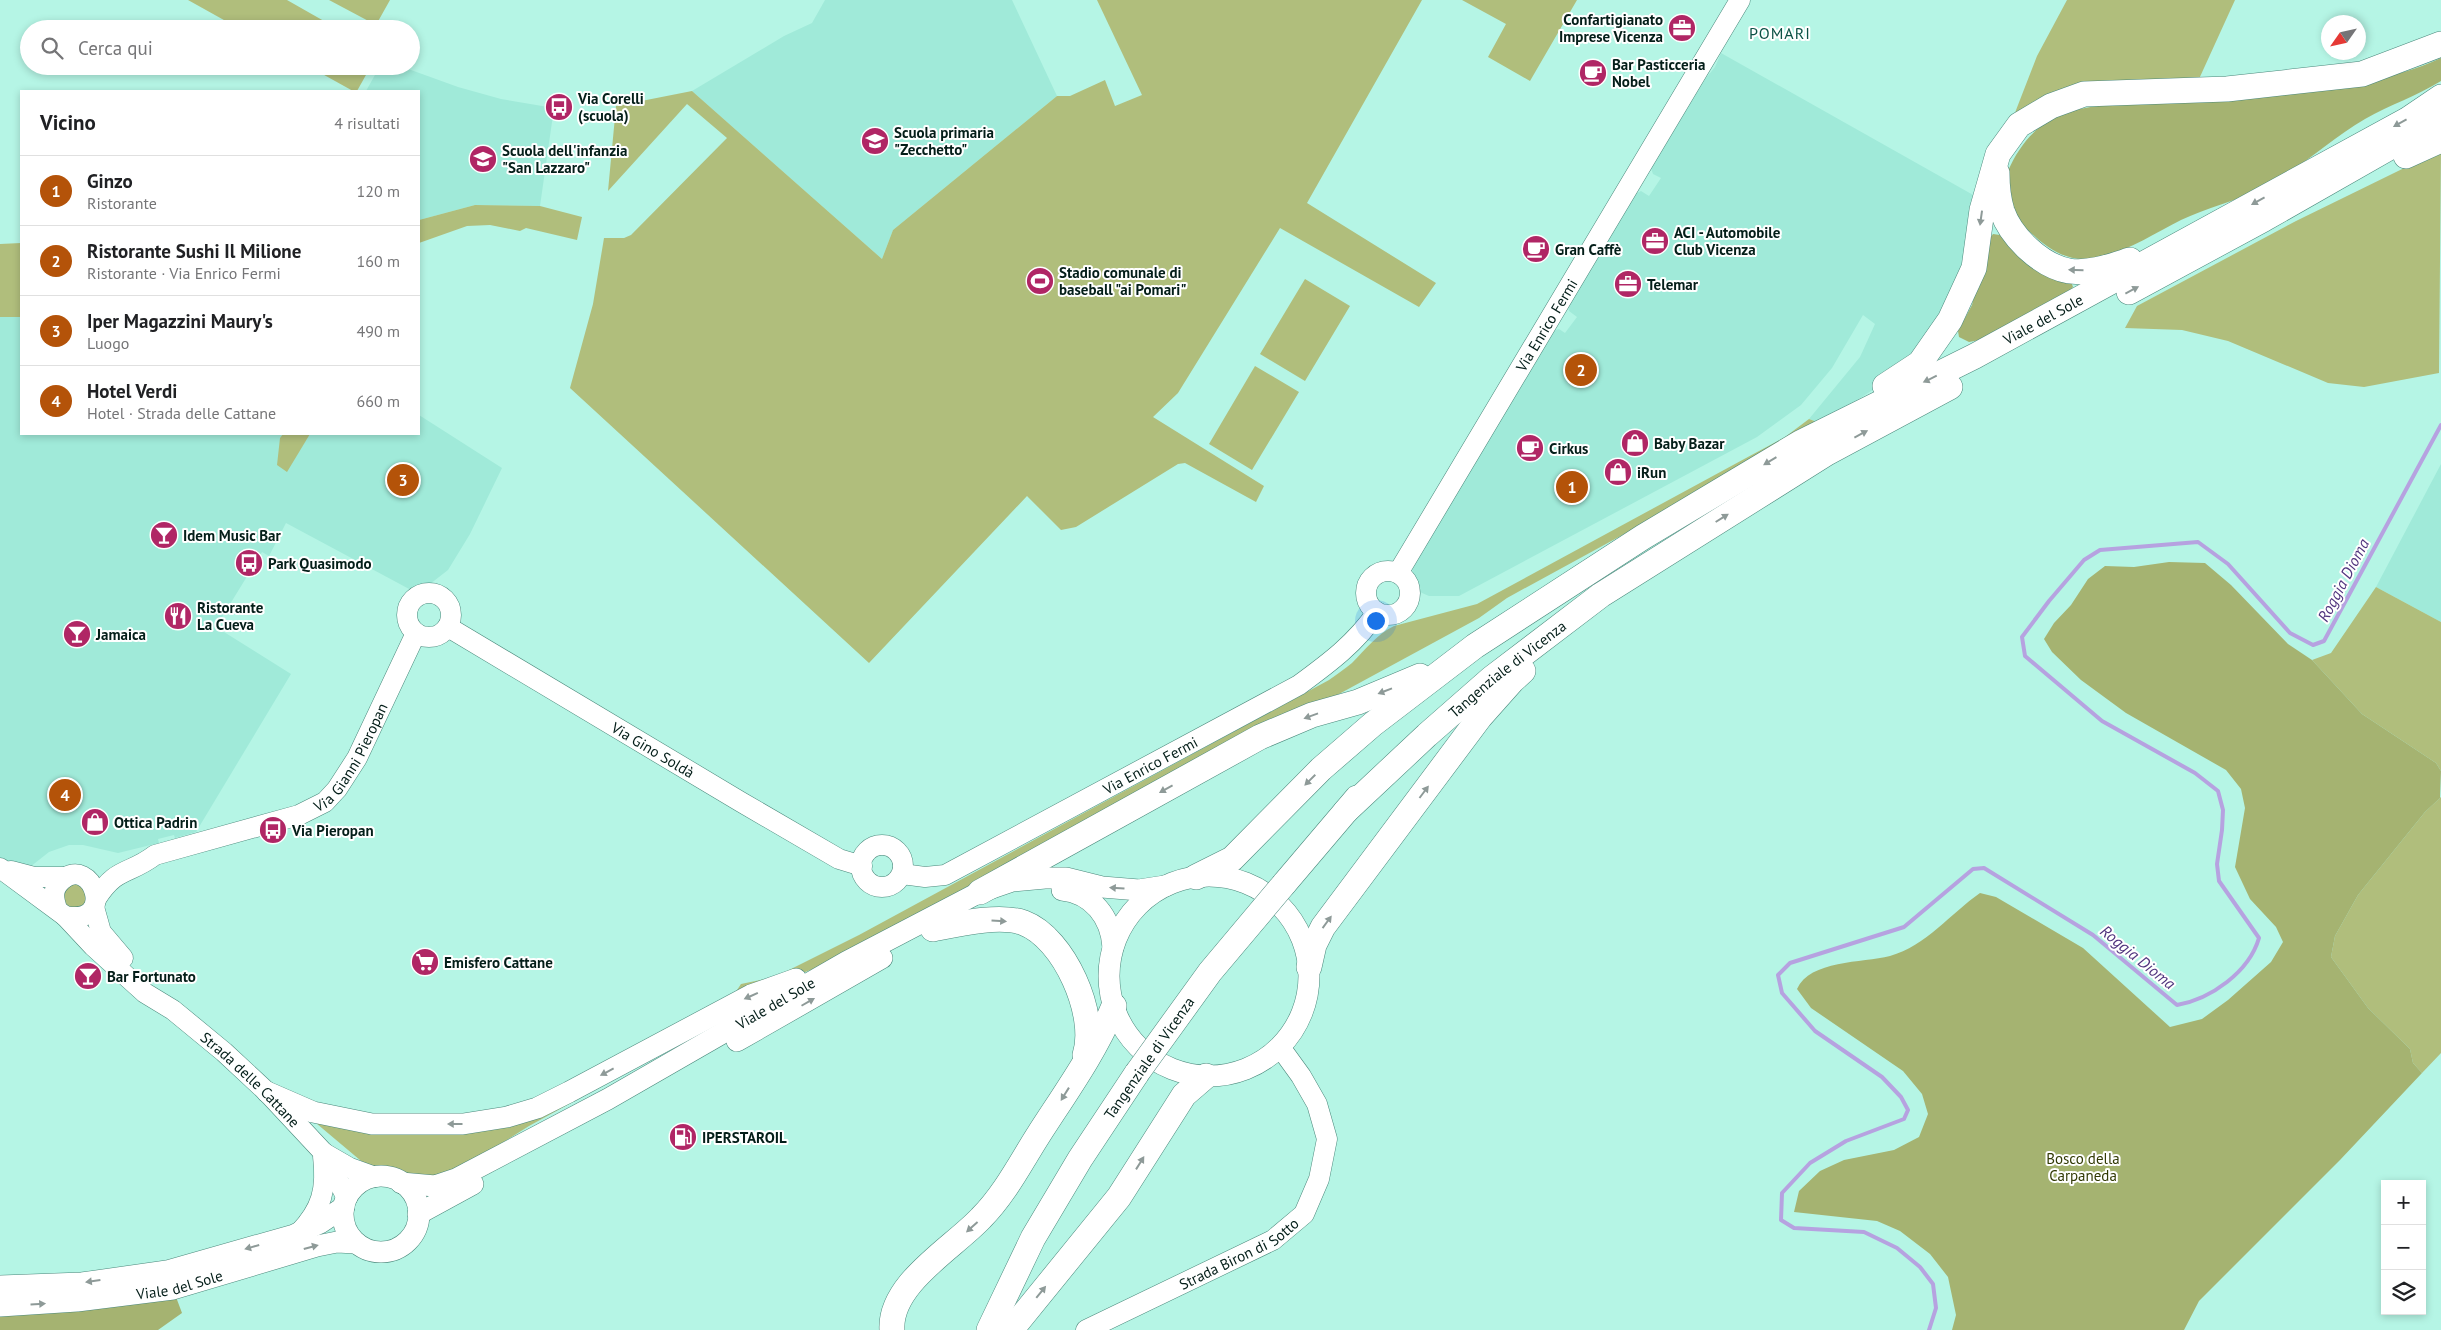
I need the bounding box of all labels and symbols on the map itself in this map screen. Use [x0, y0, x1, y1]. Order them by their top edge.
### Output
place label: Confartigianato Imprese Vicenza [1559, 10, 1663, 46]
office icon: Confartigianato Imprese Vicenza [1667, 13, 1697, 43]
north arrow [2321, 15, 2366, 60]
district label: POMARI [1749, 23, 1811, 43]
place label: Bar Pasticceria Nobel [1612, 55, 1705, 91]
cafe icon: Bar Pasticceria Nobel [1578, 58, 1608, 88]
place label: Via Corelli (scuola) [577, 89, 644, 125]
bus stop icon: Via Corelli (scuola) [544, 92, 574, 122]
one-way arrow [2393, 119, 2407, 128]
place label: Scuola primaria "Zecchetto" [894, 123, 994, 159]
school or university icon: Scuola primaria "Zecchetto" [860, 126, 890, 156]
place label: Scuola dell'infanzia "San Lazzaro" [502, 141, 628, 177]
school or university icon: Scuola dell'infanzia "San Lazzaro" [468, 144, 498, 174]
one-way arrow [2251, 197, 2264, 206]
one-way arrow [1977, 211, 1985, 227]
place label: ACI - Automobile Club Vicenza [1674, 223, 1781, 259]
office icon: ACI - Automobile Club Vicenza [1640, 226, 1670, 256]
cafe icon: Gran Caffè [1521, 234, 1551, 264]
place label: Gran Caffè [1555, 240, 1622, 259]
place label: Stadio comunale di baseball "ai Pomari" [1059, 263, 1186, 299]
sports icon: Stadio comunale di baseball "ai Pomari" [1025, 266, 1055, 296]
one-way arrow [2067, 266, 2083, 274]
office icon: Telemar [1613, 269, 1643, 299]
street label: Via Enrico Fermi [1511, 275, 1581, 375]
place label: Telemar [1647, 275, 1699, 294]
one-way arrow [2126, 285, 2139, 294]
street label: Viale del Sole [1999, 289, 2086, 349]
pin: 2 [1565, 351, 1597, 389]
one-way arrow [1923, 375, 1937, 383]
shop icon: Baby Bazar [1620, 428, 1650, 458]
one-way arrow [1854, 430, 1869, 438]
cafe icon: Cirkus [1515, 433, 1545, 463]
place label: Baby Bazar [1654, 434, 1725, 453]
place label: Cirkus [1549, 439, 1588, 458]
shop icon: iRun [1603, 457, 1633, 487]
one-way arrow [1763, 457, 1777, 466]
pin: 3 [387, 461, 419, 499]
place label: iRun [1637, 463, 1666, 482]
pin: 1 [1556, 468, 1588, 506]
one-way arrow [1715, 513, 1729, 522]
bar icon: Idem Music Bar [149, 520, 179, 550]
place label: Idem Music Bar [183, 526, 282, 545]
water label: Roggia Dioma [2313, 535, 2373, 625]
bus stop icon: Park Quasimodo [234, 548, 264, 578]
place label: Park Quasimodo [268, 554, 372, 573]
place label: Ristorante La Cueva [197, 598, 264, 634]
restaurant icon: Ristorante La Cueva [163, 601, 193, 631]
your location [1363, 608, 1389, 634]
street label: Tangenziale di Vicenza [1444, 616, 1569, 722]
bar icon: Jamaica [62, 619, 92, 649]
place label: Jamaica [95, 625, 146, 644]
one-way arrow [1377, 687, 1392, 695]
street label: Via Gianni Pieropan [310, 700, 391, 816]
one-way arrow [1303, 712, 1318, 720]
street label: Via Gino Soldà [607, 717, 698, 782]
street label: Via Enrico Fermi [1099, 732, 1201, 799]
one-way arrow [1304, 773, 1316, 785]
pin: 4 [49, 776, 81, 814]
one-way arrow [1159, 785, 1173, 793]
one-way arrow [1419, 786, 1430, 799]
shop icon: Ottica Padrin [80, 807, 110, 837]
place label: Ottica Padrin [114, 813, 197, 832]
bus stop icon: Via Pieropan [258, 815, 288, 845]
place label: Via Pieropan [291, 821, 374, 840]
one-way arrow [1108, 884, 1124, 892]
one-way arrow [1322, 916, 1332, 929]
one-way arrow [991, 917, 1007, 925]
water label: Roggia Dioma [2096, 921, 2180, 993]
supermarket icon: Emisfero Cattane [410, 947, 440, 977]
place label: Emisfero Cattane [444, 953, 553, 972]
bar icon: Bar Fortunato [73, 961, 103, 991]
place label: Bar Fortunato [107, 967, 196, 986]
street label: Viale del Sole [731, 973, 818, 1033]
one-way arrow [744, 992, 758, 1000]
street label: Tangenziale di Vicenza [1100, 993, 1198, 1123]
one-way arrow [801, 997, 814, 1006]
street label: Strada delle Cattane [197, 1027, 304, 1131]
one-way arrow [600, 1067, 614, 1076]
one-way arrow [1060, 1087, 1069, 1101]
one-way arrow [447, 1120, 463, 1128]
fuel station icon: IPERSTAROIL [668, 1122, 698, 1152]
place label: IPERSTAROIL [702, 1128, 787, 1147]
park label: Bosco della Carpaneda [2046, 1149, 2120, 1185]
one-way arrow [1135, 1157, 1144, 1170]
street label: Strada Biron di Sotto [1176, 1213, 1302, 1293]
one-way arrow [966, 1221, 978, 1233]
one-way arrow [244, 1243, 259, 1251]
one-way arrow [304, 1243, 319, 1251]
street label: Viale del Sole [134, 1265, 225, 1303]
one-way arrow [85, 1277, 101, 1285]
one-way arrow [1036, 1286, 1047, 1299]
one-way arrow [31, 1299, 47, 1307]

